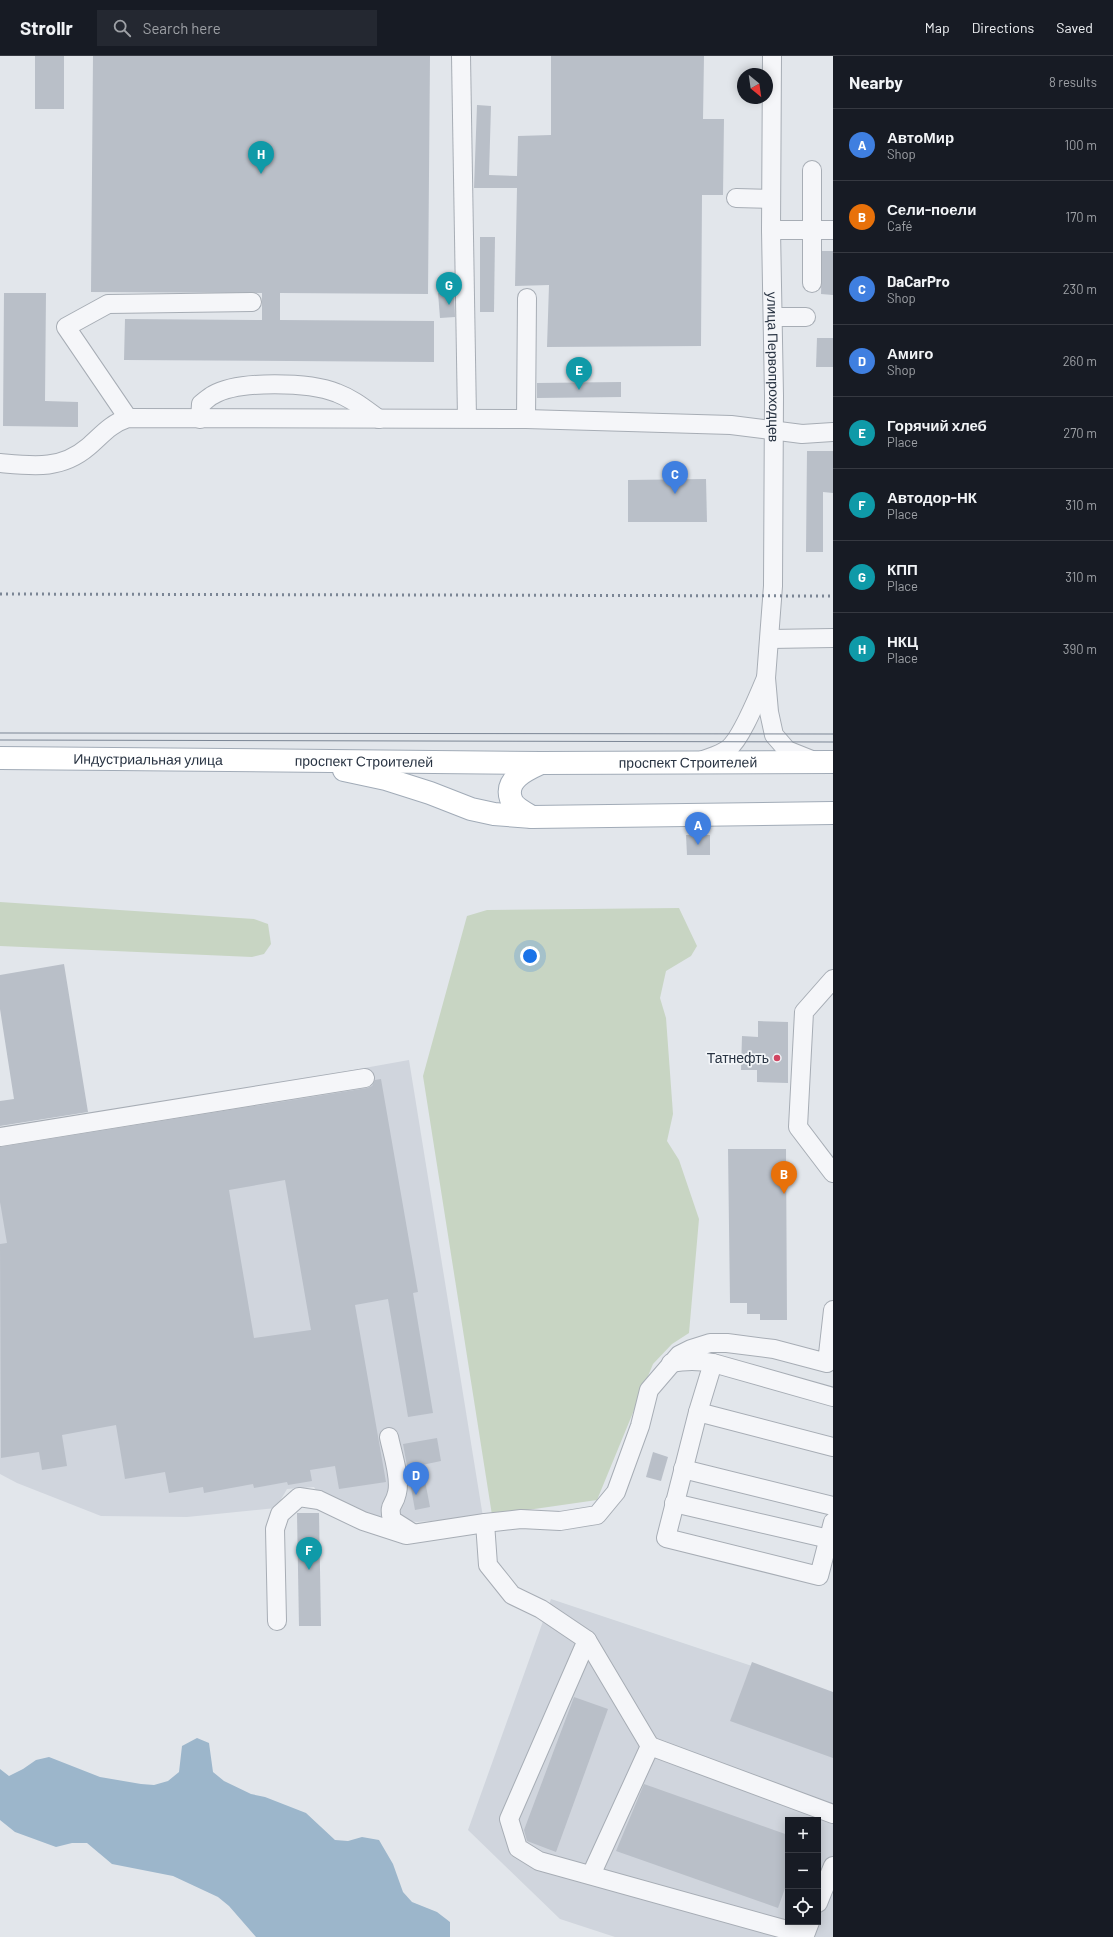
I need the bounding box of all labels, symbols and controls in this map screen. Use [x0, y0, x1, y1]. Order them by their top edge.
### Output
search box [97, 10, 377, 46]
text: Strollr [20, 16, 73, 39]
icon: search [111, 17, 133, 39]
text: Search here [143, 19, 221, 37]
text: Map [925, 19, 950, 36]
text: Directions [972, 19, 1034, 36]
text: Saved [1056, 19, 1093, 36]
north arrow [737, 68, 773, 104]
text: Nearby [849, 72, 903, 92]
text: 8 results [1049, 74, 1097, 90]
text: АвтоМир [887, 128, 954, 146]
text: A [858, 137, 866, 153]
text: 100 m [1064, 137, 1097, 153]
pin: H [248, 141, 274, 174]
text: Shop [887, 146, 916, 162]
text: Сели-поели [887, 200, 976, 218]
text: B [858, 209, 866, 225]
text: 170 m [1066, 209, 1097, 225]
text: Café [887, 218, 912, 234]
pin: G [436, 272, 462, 305]
text: DaCarPro [887, 272, 950, 290]
text: C [858, 281, 866, 297]
text: 230 m [1063, 281, 1097, 297]
text: Shop [887, 290, 916, 306]
street label: улица Первопроходцев [764, 291, 783, 442]
text: Амиго [887, 344, 933, 362]
text: D [858, 353, 866, 369]
text: 260 m [1063, 353, 1097, 369]
pin: E [566, 357, 592, 390]
text: Shop [887, 362, 916, 378]
text: Горячий хлеб [887, 416, 987, 434]
text: E [858, 425, 866, 441]
text: 270 m [1063, 425, 1097, 441]
text: Place [887, 434, 918, 450]
pin: C [662, 461, 688, 494]
text: Автодор-НК [887, 488, 977, 506]
text: F [858, 497, 866, 513]
text: 310 m [1065, 497, 1097, 513]
text: Place [887, 506, 918, 522]
text: КПП [887, 560, 918, 578]
text: G [858, 569, 866, 585]
text: 310 m [1065, 569, 1097, 585]
text: Place [887, 578, 918, 594]
text: НКЦ [887, 632, 918, 650]
text: H [858, 641, 866, 657]
text: 390 m [1063, 641, 1097, 657]
text: Place [887, 650, 918, 666]
street label: Индустриальная улица [73, 750, 223, 768]
street label: проспект Строителей [295, 752, 433, 770]
street label: проспект Строителей [619, 753, 757, 771]
pin: A [685, 812, 711, 845]
your location [520, 946, 540, 966]
place label: Татнефть [707, 1049, 769, 1066]
marker: Татнефть [772, 1053, 782, 1063]
pin: B [771, 1161, 797, 1194]
pin: D [403, 1462, 429, 1495]
pin: F [296, 1537, 322, 1570]
map controls [785, 1817, 821, 1925]
button: + [785, 1817, 821, 1853]
button: − [785, 1853, 821, 1889]
button: locate [785, 1889, 821, 1925]

